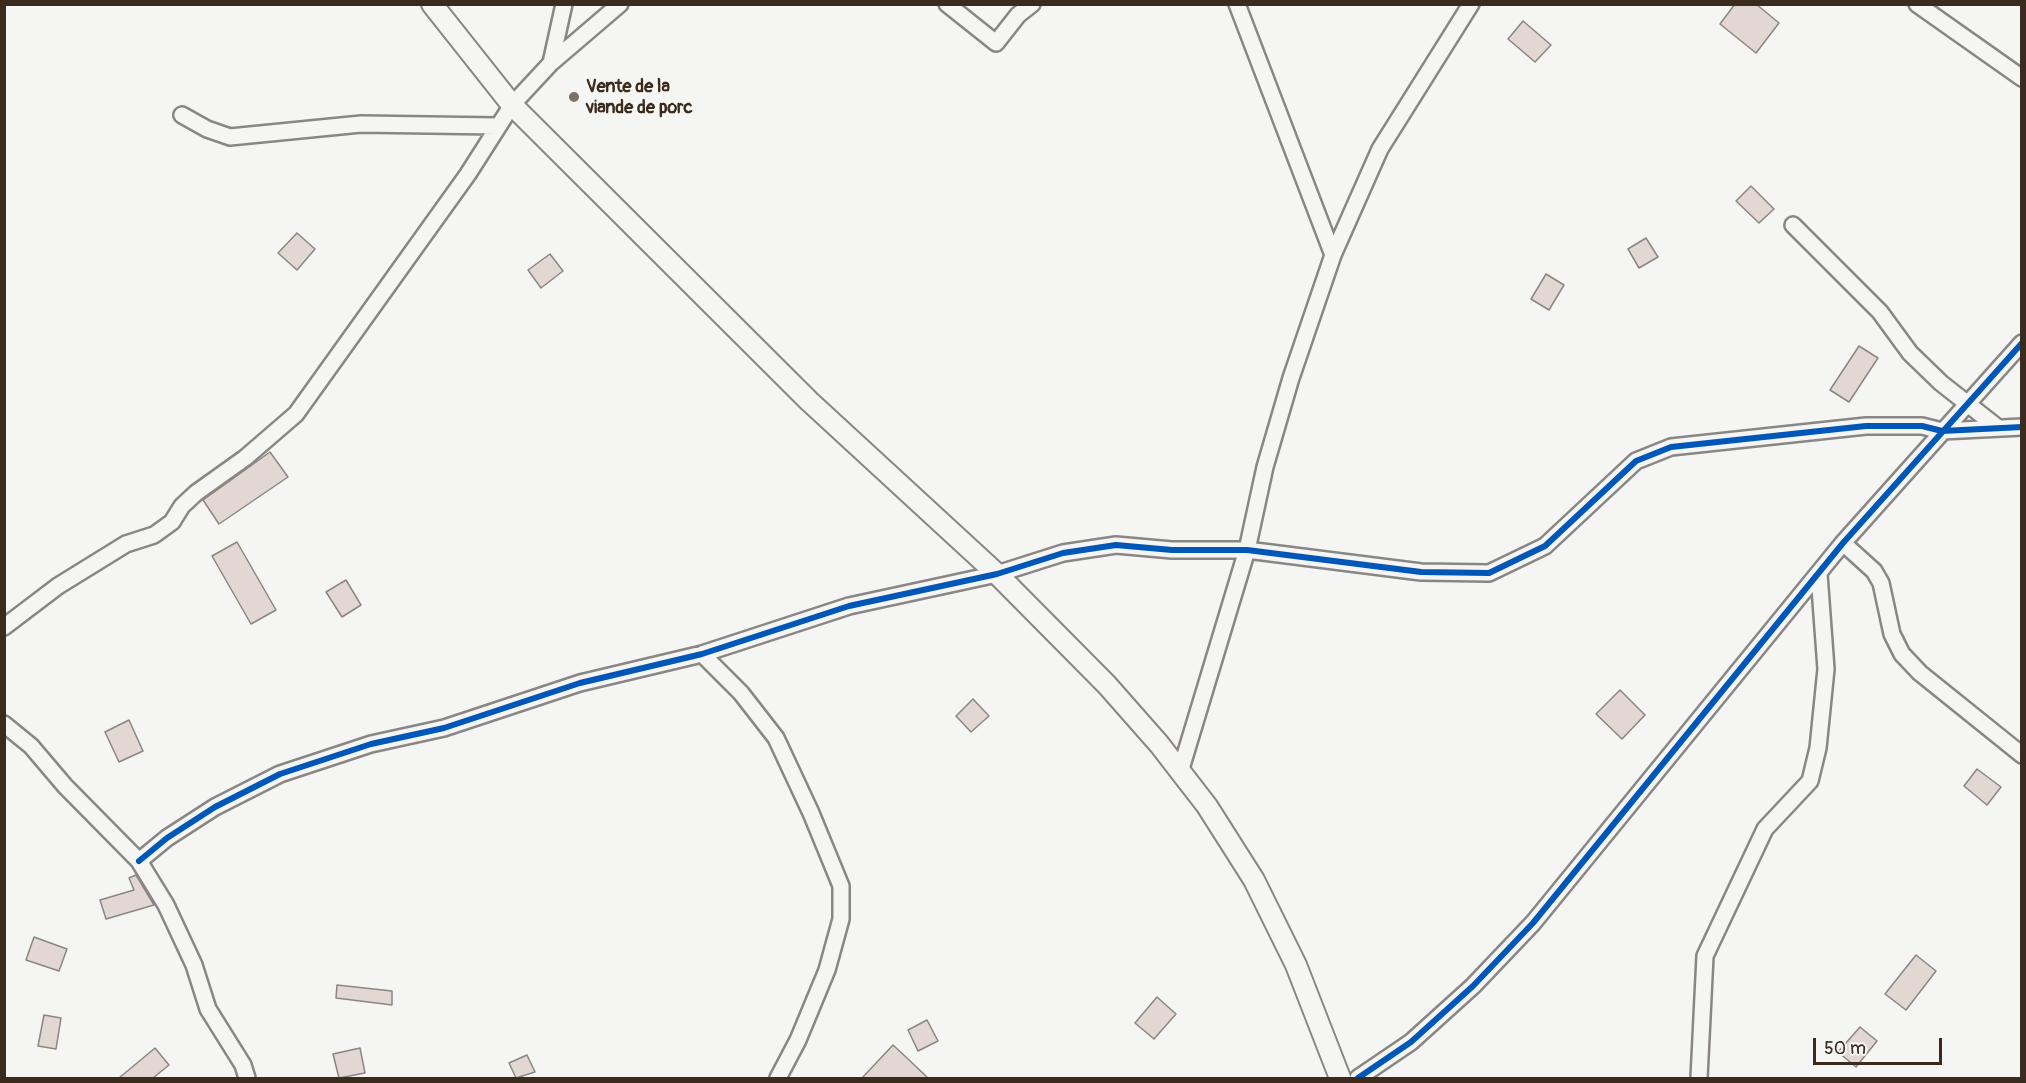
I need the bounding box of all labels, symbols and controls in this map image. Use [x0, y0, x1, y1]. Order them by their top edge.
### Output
place label: Vente de la viande de porc [586, 76, 693, 118]
marker: Vente de la viande de porc [567, 90, 581, 104]
scale bar [1816, 1026, 1945, 1064]
text: 50 m [1824, 1037, 1866, 1060]

